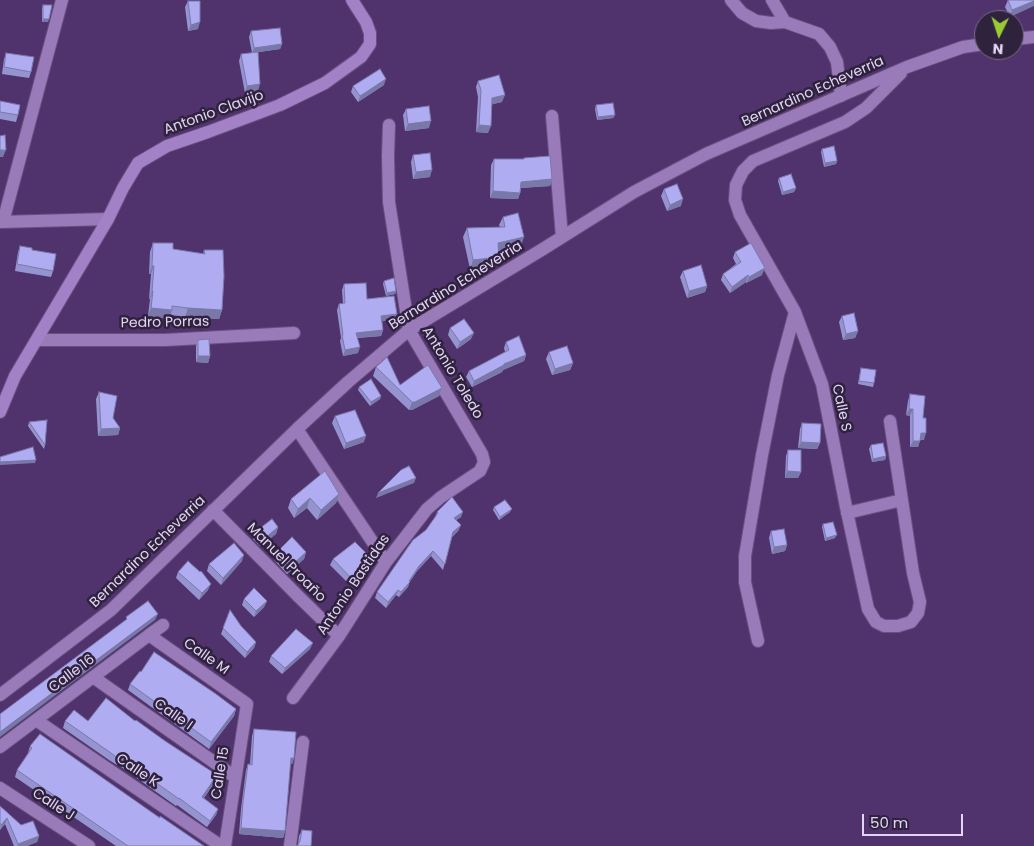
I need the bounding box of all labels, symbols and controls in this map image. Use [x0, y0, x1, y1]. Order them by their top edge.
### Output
north arrow [974, 10, 1024, 60]
text: N [992, 39, 1004, 59]
street label: Bernardino Echeverria [739, 53, 887, 131]
street label: Antonio Clavijo [162, 87, 266, 139]
street label: Bernardino Echeverria [386, 238, 526, 334]
street label: Pedro Porras [121, 314, 209, 332]
street label: Antonio Toledo [418, 324, 486, 422]
street label: Calle S [828, 383, 854, 433]
street label: Bernardino Echeverria [87, 493, 209, 611]
street label: Manuel Proaño [243, 520, 329, 606]
street label: Antonio Bastidas [314, 532, 394, 638]
street label: Calle M [180, 635, 232, 679]
street label: Calle 16 [46, 651, 98, 697]
street label: Calle I [151, 696, 195, 734]
street label: Calle 15 [209, 746, 233, 800]
street label: Calle K [112, 751, 162, 791]
street label: Calle J [29, 785, 77, 825]
scale bar [864, 804, 965, 836]
text: 50 m [870, 812, 908, 833]

